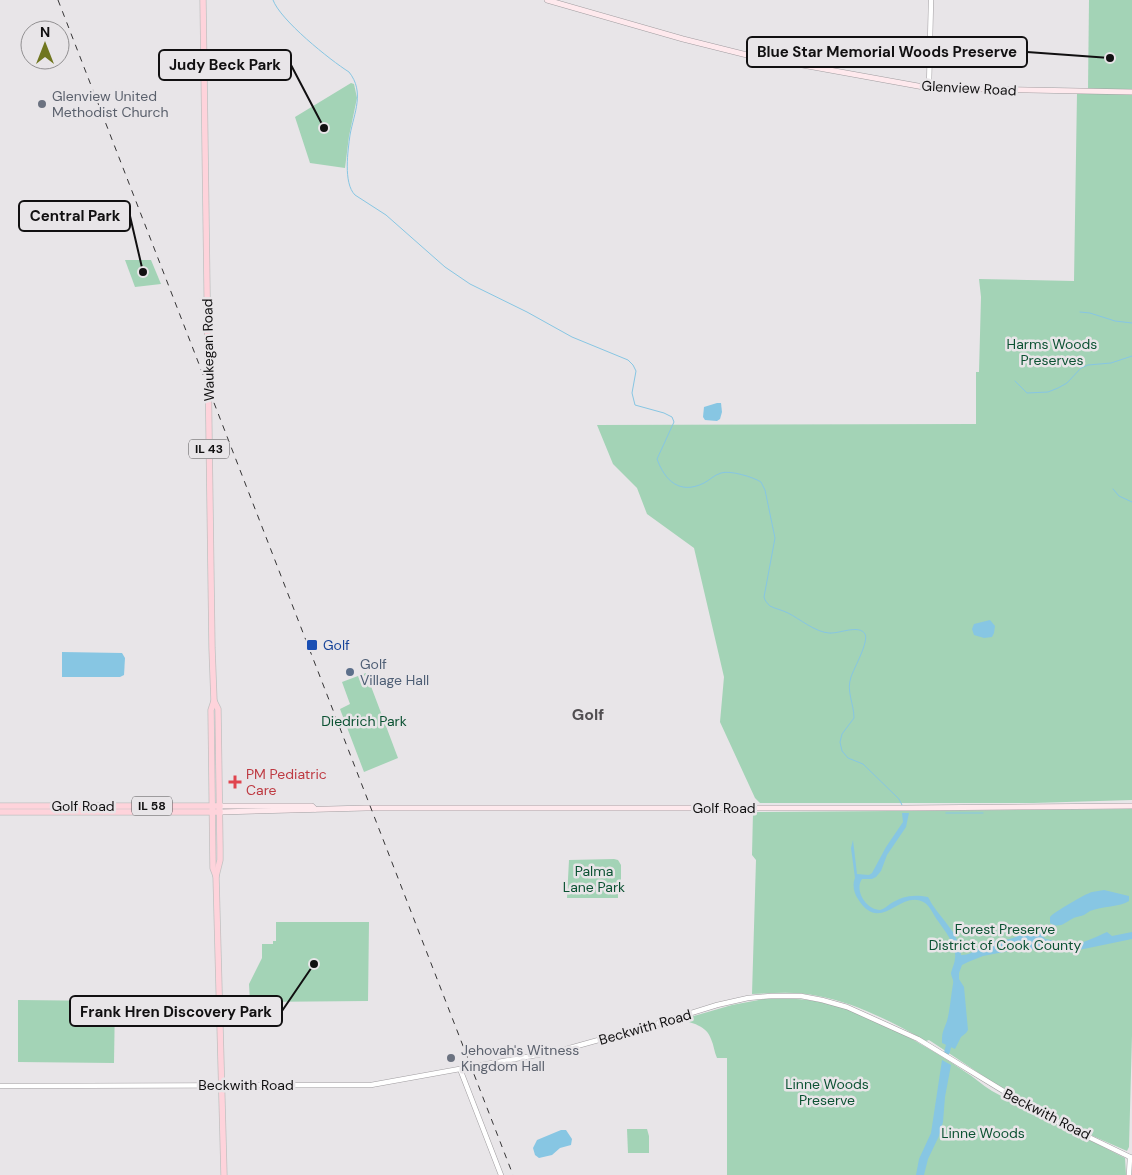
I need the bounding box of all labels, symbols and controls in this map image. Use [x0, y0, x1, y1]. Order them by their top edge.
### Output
north arrow [20, 20, 70, 70]
text: N [40, 23, 50, 41]
callout: Blue Star Memorial Woods Preserve [747, 37, 1027, 67]
text: Blue Star Memorial Woods Preserve [757, 42, 1017, 62]
callout: Judy Beck Park [159, 50, 291, 80]
text: Judy Beck Park [169, 55, 281, 75]
street label: Glenview Road [921, 77, 1017, 99]
place label: Glenview United Methodist Church [52, 87, 168, 121]
marker: Glenview United Methodist Church [36, 98, 48, 110]
callout: Central Park [19, 201, 130, 231]
text: Central Park [30, 206, 121, 226]
street label: Waukegan Road [198, 298, 218, 402]
park label: Harms Woods Preserves [1007, 335, 1097, 369]
road number: IL 43 [189, 439, 229, 458]
place label: Golf [323, 636, 350, 654]
marker: Golf [305, 638, 319, 652]
place label: Golf Village Hall [360, 655, 429, 689]
marker: Golf Village Hall [344, 666, 356, 678]
district label: Golf [572, 704, 604, 725]
park label: Diedrich Park [321, 712, 407, 730]
place label: PM Pediatric Care [246, 765, 327, 799]
marker: PM Pediatric Care [228, 775, 242, 789]
road number: IL 58 [132, 796, 172, 816]
street label: Golf Road [51, 797, 115, 815]
street label: Golf Road [692, 799, 756, 817]
park label: Palma Lane Park [563, 862, 625, 896]
park label: Forest Preserve District of Cook County [929, 920, 1082, 954]
callout: Frank Hren Discovery Park [70, 996, 282, 1026]
text: Frank Hren Discovery Park [80, 1002, 272, 1022]
street label: Beckwith Road [597, 1005, 693, 1049]
place label: Jehovah's Witness Kingdom Hall [461, 1041, 579, 1075]
marker: Jehovah's Witness Kingdom Hall [445, 1052, 457, 1064]
park label: Linne Woods Preserve [785, 1075, 869, 1109]
street label: Beckwith Road [198, 1076, 294, 1094]
street label: Beckwith Road [1000, 1084, 1094, 1144]
park label: Linne Woods [941, 1124, 1025, 1142]

